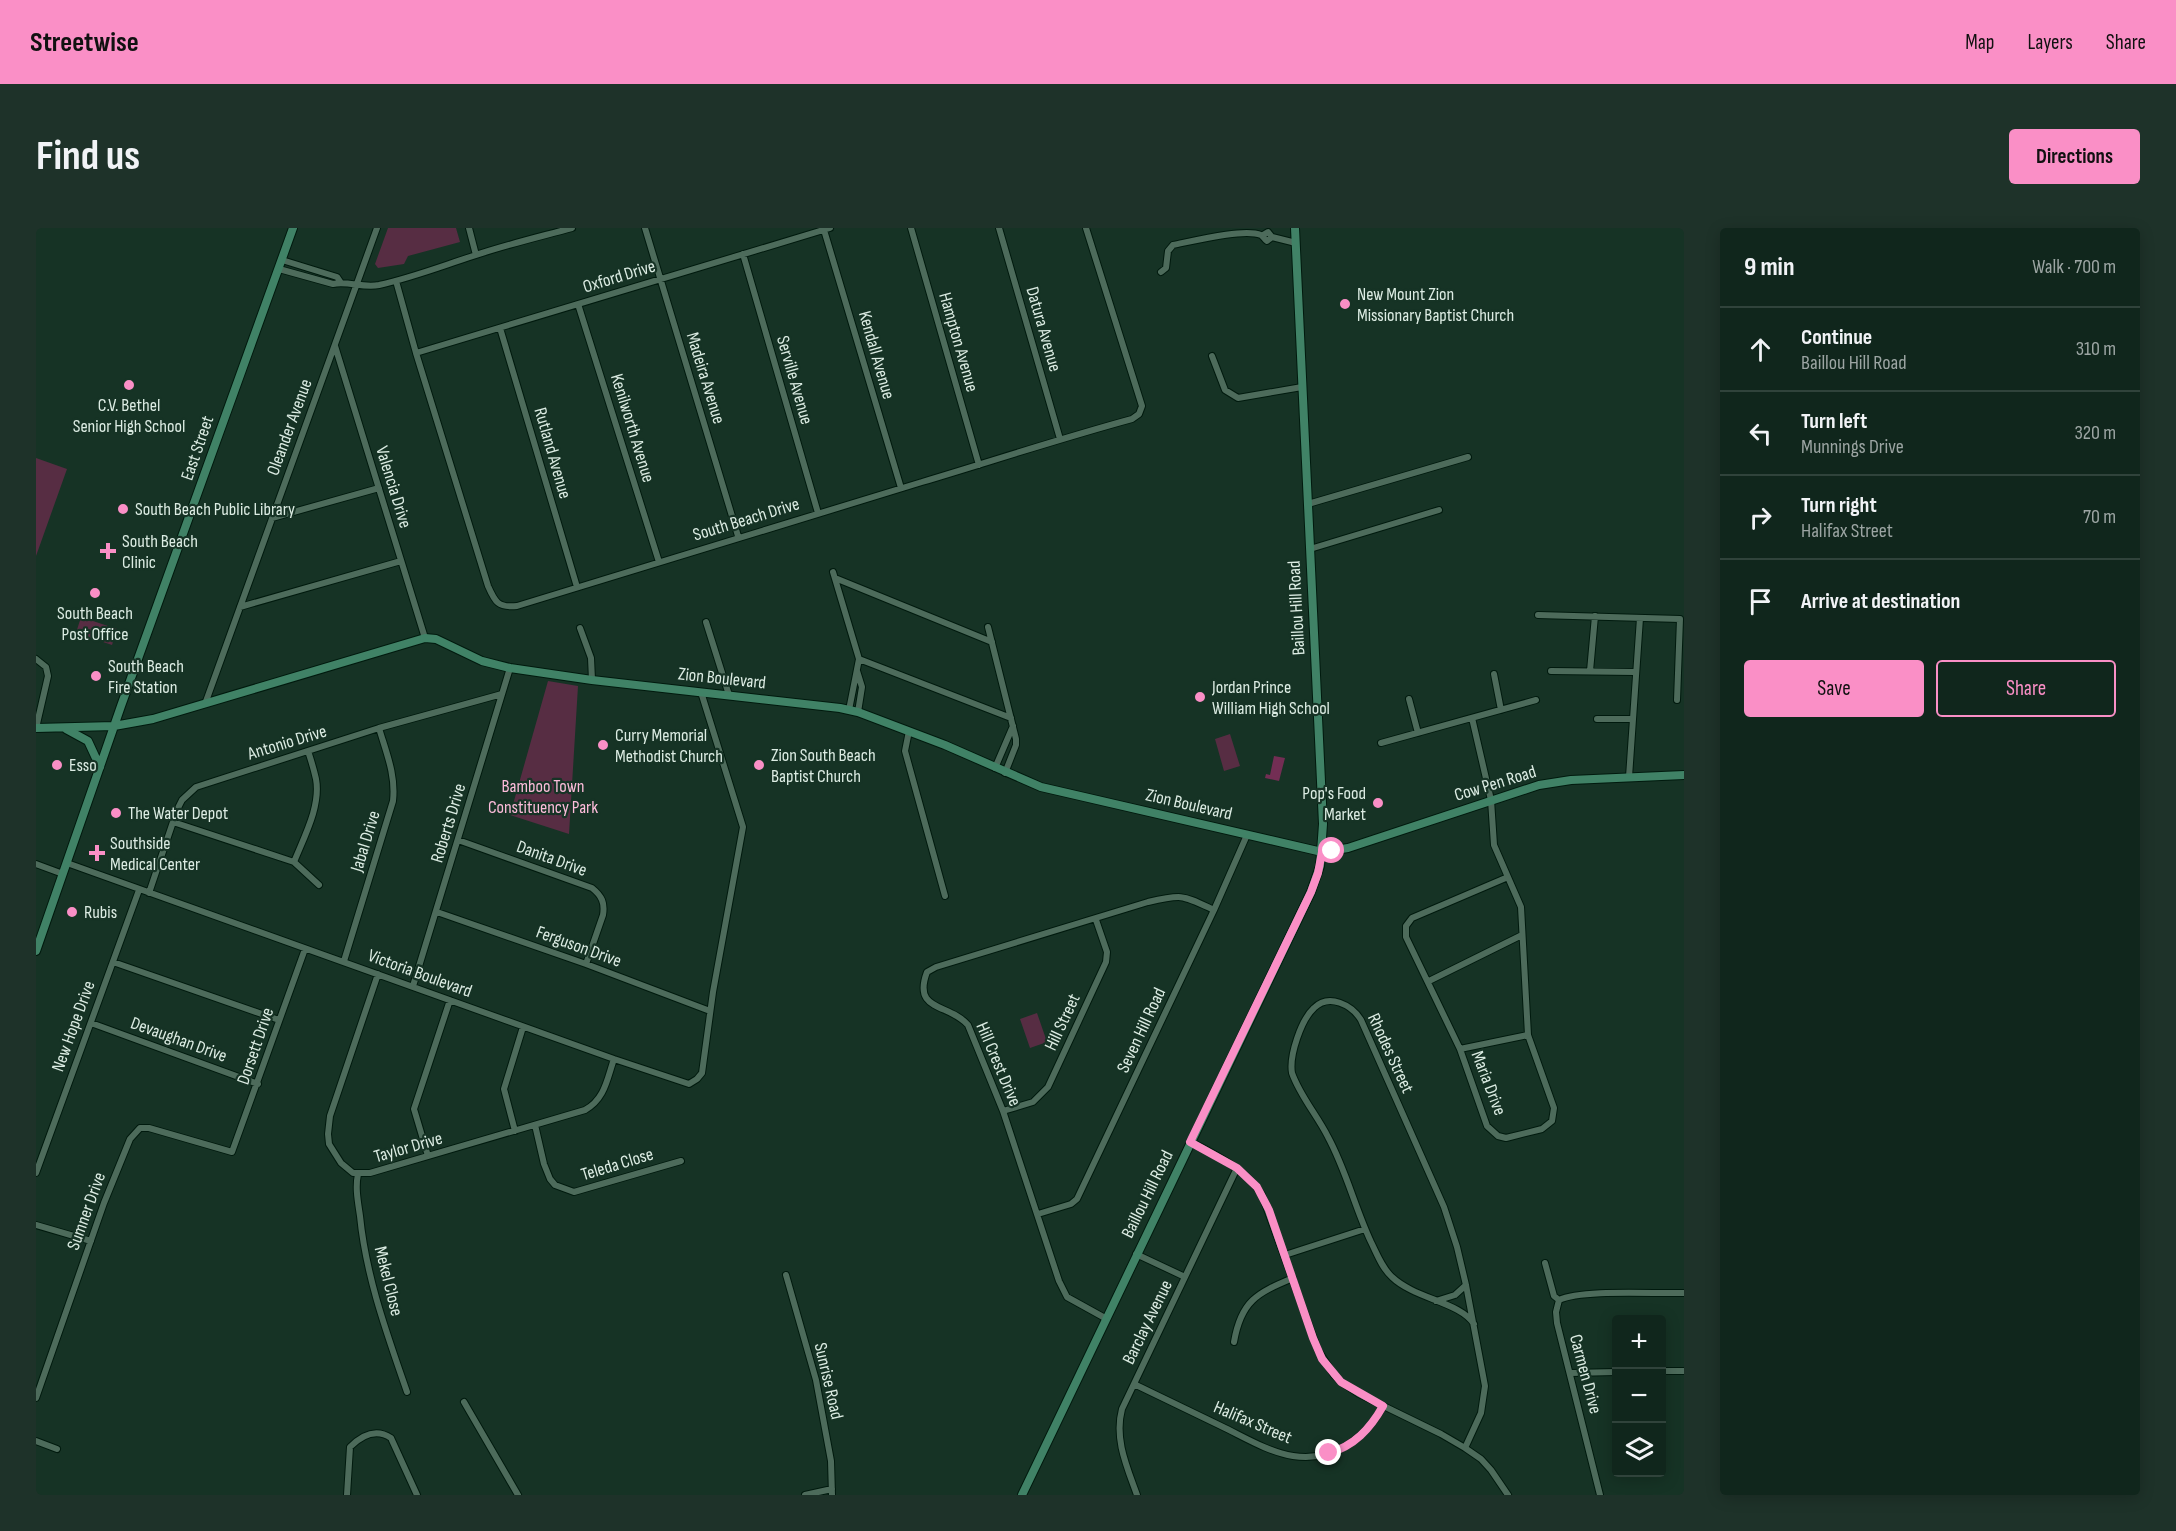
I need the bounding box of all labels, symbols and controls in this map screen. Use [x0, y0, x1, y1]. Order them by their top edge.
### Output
text: Streetwise [30, 26, 139, 59]
text: Map [1965, 30, 1994, 55]
text: Layers [2027, 30, 2073, 55]
text: Share [2106, 30, 2146, 55]
button: Directions [2009, 129, 2140, 184]
text: Find us [36, 131, 140, 182]
text: 9 min [1744, 252, 1794, 283]
text: Walk · 700 m [2032, 255, 2116, 279]
street label: Oxford Drive [580, 256, 658, 297]
street label: Datura Avenue [1021, 284, 1066, 374]
place label: New Mount Zion Missionary Baptist Church [1357, 284, 1514, 326]
street label: Hampton Avenue [934, 290, 983, 394]
marker: New Mount Zion Missionary Baptist Church [1338, 297, 1352, 311]
street label: Kendall Avenue [854, 309, 899, 402]
text: Continue [1801, 324, 1872, 351]
street label: Madeira Avenue [682, 330, 729, 426]
street label: Serville Avenue [772, 333, 817, 427]
icon: ahead [1744, 333, 1777, 366]
text: 310 m [2076, 337, 2116, 361]
text: Baillou Hill Road [1801, 351, 1906, 375]
street label: Kenilworth Avenue [606, 371, 659, 485]
street label: Oleander Avenue [262, 376, 317, 478]
marker: C.V. Bethel Senior High School [122, 378, 136, 392]
place label: C.V. Bethel Senior High School [73, 395, 185, 437]
street label: Rutland Avenue [530, 405, 576, 501]
text: Turn left [1801, 408, 1867, 435]
street label: East Street [177, 413, 218, 483]
icon: left [1744, 417, 1777, 450]
text: 320 m [2074, 421, 2116, 445]
text: Munnings Drive [1801, 435, 1904, 459]
street label: Valencia Drive [371, 444, 416, 531]
text: Turn right [1801, 492, 1877, 519]
street label: South Beach Drive [690, 493, 802, 546]
place label: South Beach Public Library [135, 499, 295, 520]
icon: right [1744, 501, 1777, 534]
marker: South Beach Public Library [116, 502, 130, 516]
text: 70 m [2083, 505, 2116, 529]
text: Halifax Street [1801, 519, 1893, 543]
place label: South Beach Clinic [122, 531, 198, 573]
marker: South Beach Clinic [99, 542, 117, 560]
street label: Baillou Hill Road [1284, 560, 1309, 656]
icon: arrive [1744, 585, 1777, 618]
marker: South Beach Post Office [88, 586, 102, 600]
text: Arrive at destination [1801, 588, 1960, 615]
place label: South Beach Post Office [57, 603, 133, 645]
place label: South Beach Fire Station [108, 656, 184, 698]
button: Save [1744, 660, 1924, 717]
button: Share [1936, 660, 2116, 717]
street label: Zion Boulevard [677, 663, 767, 694]
marker: South Beach Fire Station [89, 669, 103, 683]
place label: Jordan Prince William High School [1211, 677, 1330, 719]
marker: Jordan Prince William High School [1193, 690, 1207, 704]
street label: Antonio Drive [244, 721, 329, 765]
place label: Curry Memorial Methodist Church [615, 725, 723, 767]
marker: Curry Memorial Methodist Church [596, 738, 610, 752]
place label: Zion South Beach Baptist Church [771, 745, 876, 787]
place label: Esso [69, 755, 97, 776]
marker: Esso [50, 758, 64, 772]
marker: Zion South Beach Baptist Church [752, 758, 766, 772]
street label: Cow Pen Road [1452, 761, 1539, 806]
park label: Bamboo Town Constituency Park [488, 776, 598, 818]
street label: Roberts Drive [426, 781, 470, 865]
place label: Pop's Food Market [1302, 783, 1366, 825]
street label: Zion Boulevard [1143, 784, 1234, 825]
marker: Pop's Food Market [1371, 796, 1385, 810]
place label: The Water Depot [128, 803, 229, 824]
marker: The Water Depot [109, 806, 123, 820]
street label: Jabal Drive [346, 808, 385, 875]
place label: Southside Medical Center [110, 833, 200, 875]
street label: Danita Drive [514, 836, 590, 881]
route start [1318, 837, 1344, 863]
marker: Southside Medical Center [88, 844, 106, 862]
place label: Rubis [84, 902, 117, 923]
marker: Rubis [65, 905, 79, 919]
street label: Ferguson Drive [533, 921, 624, 972]
street label: Victoria Boulevard [365, 945, 475, 1002]
street label: New Hope Drive [47, 978, 100, 1074]
street label: Seven Hill Road [1113, 984, 1170, 1076]
street label: Hill Street [1040, 990, 1085, 1054]
street label: Dorsett Drive [233, 1005, 278, 1087]
street label: Rhodes Street [1363, 1010, 1418, 1097]
street label: Devaughan Drive [128, 1012, 230, 1067]
street label: Hill Crest Drive [971, 1019, 1026, 1109]
street label: Maria Drive [1467, 1048, 1510, 1118]
street label: Taylor Drive [372, 1128, 445, 1167]
street label: Teleda Close [578, 1144, 656, 1185]
street label: Baillou Hill Road [1117, 1147, 1178, 1241]
street label: Sumner Drive [63, 1169, 110, 1253]
street label: Mekel Close [370, 1244, 407, 1318]
street label: Barclay Avenue [1118, 1277, 1177, 1368]
map controls [1612, 1315, 1666, 1477]
button: + [1612, 1315, 1666, 1369]
street label: Carmen Drive [1565, 1332, 1606, 1416]
street label: Sunrise Road [810, 1341, 848, 1421]
button: − [1612, 1369, 1666, 1423]
street label: Halifax Street [1211, 1397, 1295, 1448]
button: layers [1612, 1423, 1666, 1477]
route end [1315, 1439, 1341, 1465]

